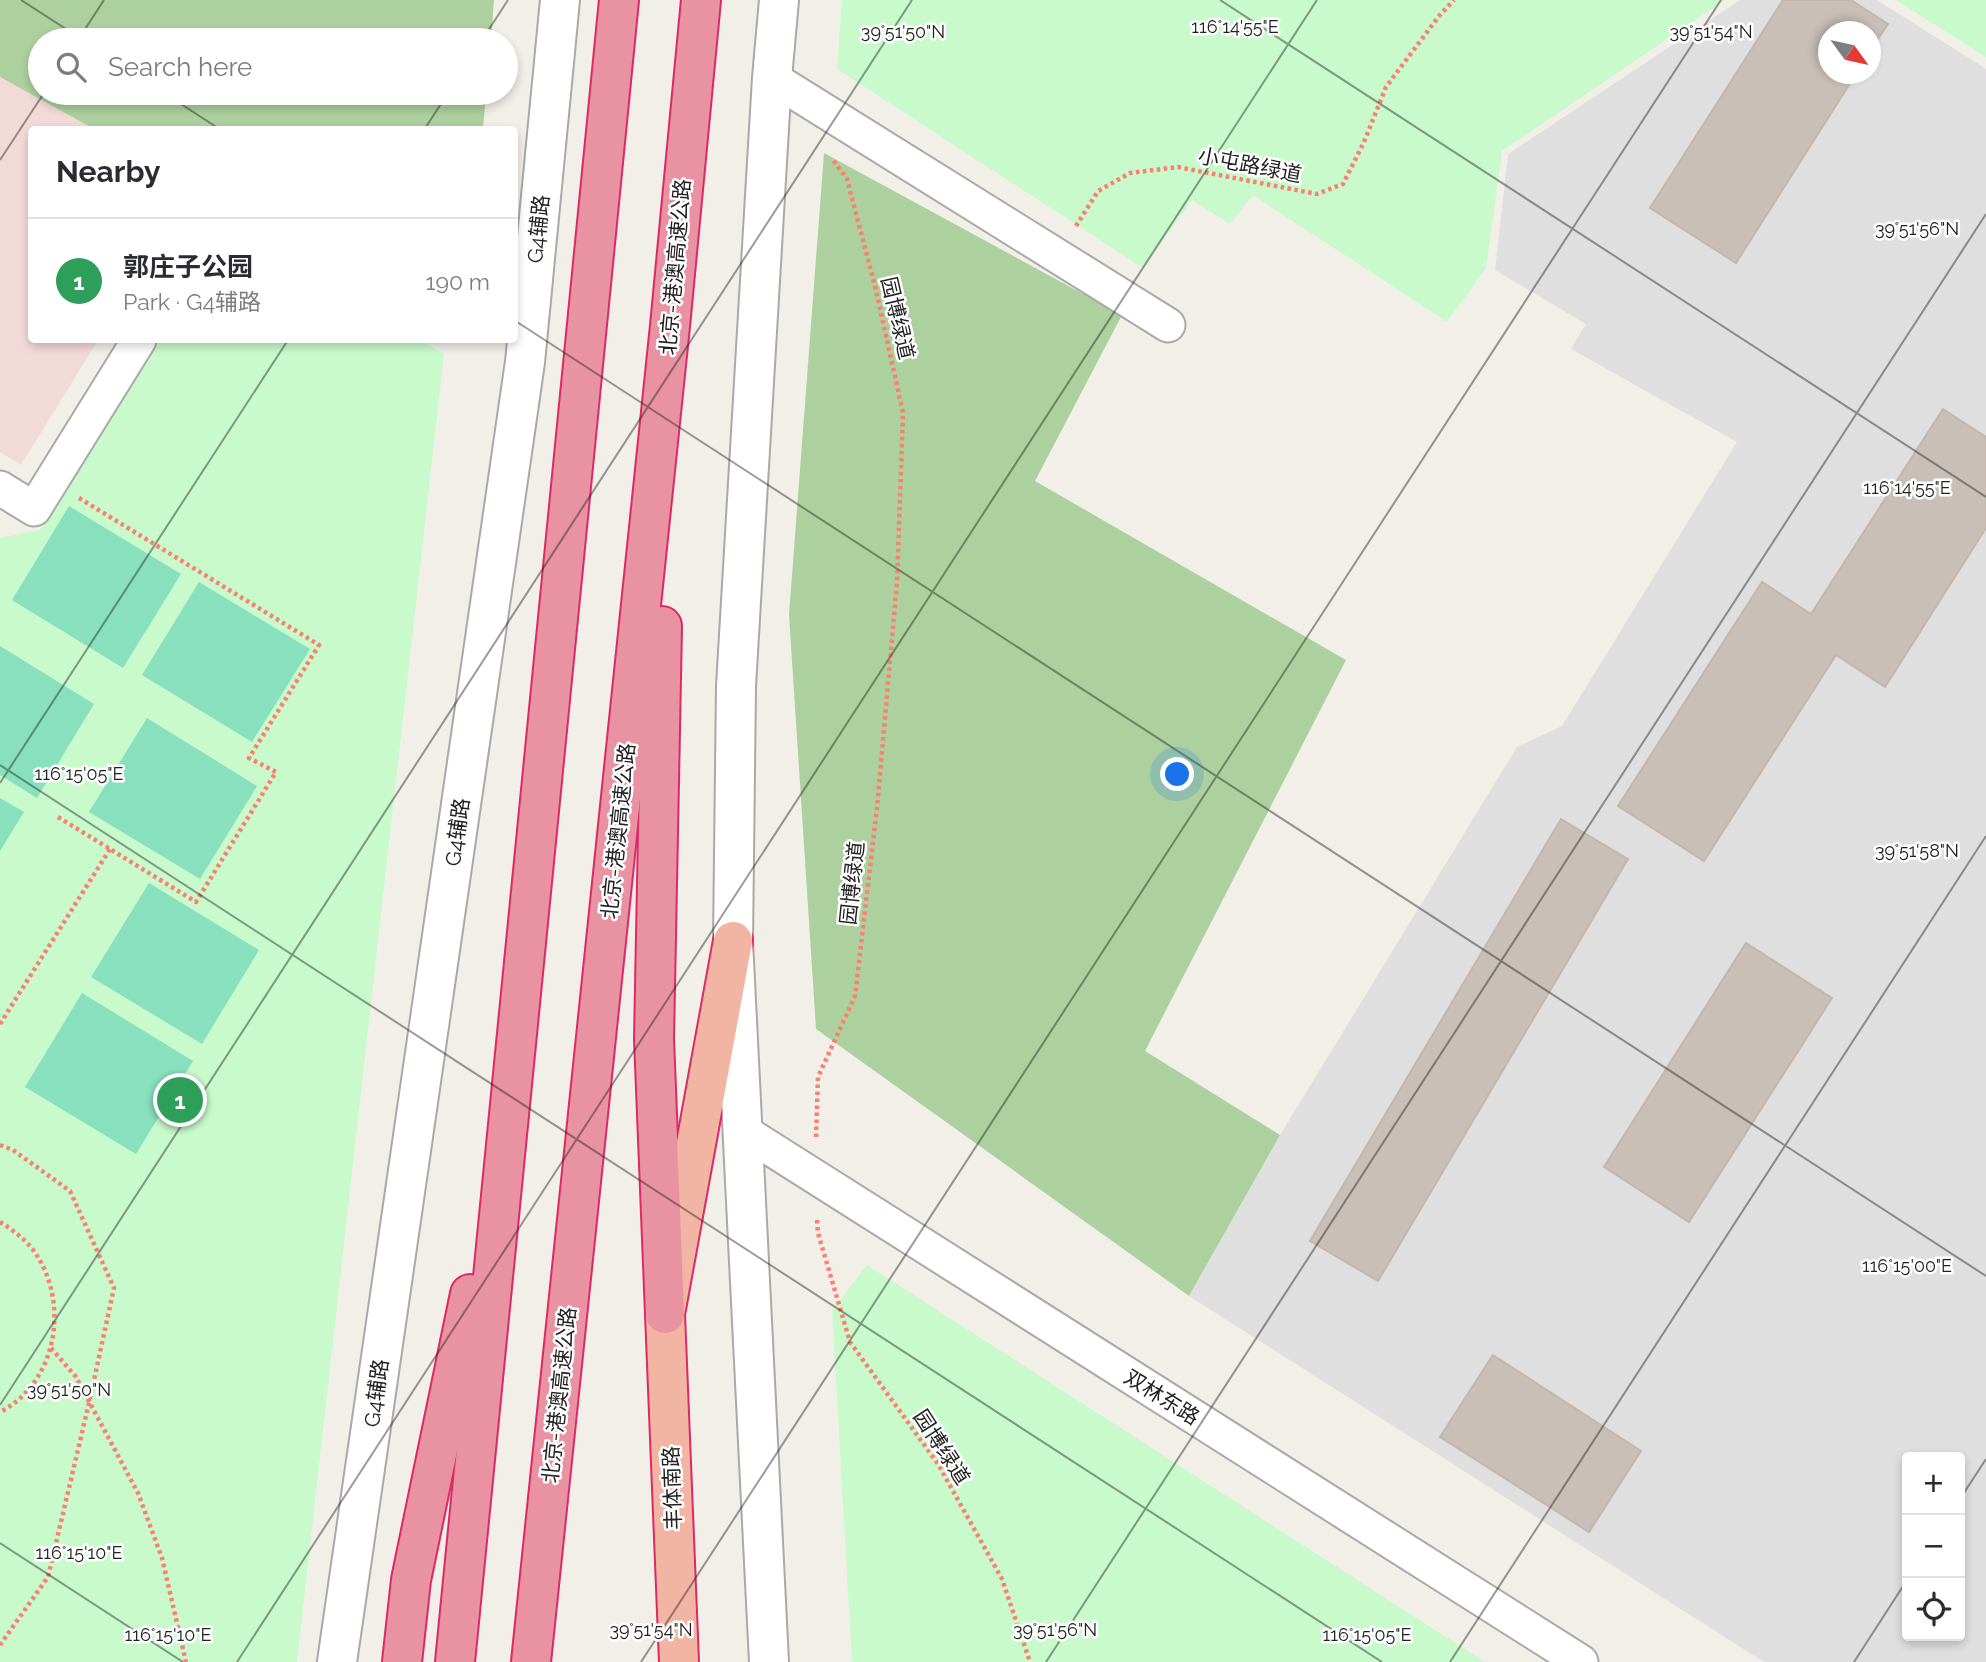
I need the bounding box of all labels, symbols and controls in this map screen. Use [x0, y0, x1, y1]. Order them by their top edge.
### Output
text: 116°14'55"E [1191, 16, 1279, 37]
text: 39°51'50"N [861, 21, 945, 42]
text: 39°51'54"N [1669, 21, 1753, 42]
north arrow [1818, 21, 1881, 84]
search box [28, 28, 518, 105]
icon: search [52, 48, 90, 86]
text: Search here [108, 52, 252, 82]
street label: 小屯路绿道 [1196, 143, 1304, 187]
text: Nearby [56, 154, 160, 189]
street label: 北京-港澳高速公路 [655, 178, 695, 356]
street label: G4辅路 [522, 194, 554, 264]
text: 39°51'56"N [1875, 218, 1959, 239]
text: 郭庄子公园 [123, 252, 253, 282]
text: 1 [73, 268, 85, 295]
text: 190 m [426, 268, 490, 295]
street label: 园博绿道 [876, 274, 920, 362]
text: Park · G4辅路 [123, 288, 261, 315]
text: 116°14'55"E [1863, 477, 1951, 498]
street label: 北京-港澳高速公路 [596, 742, 640, 920]
your location [1160, 757, 1194, 791]
text: 116°15'05"E [34, 763, 124, 784]
street label: G4辅路 [440, 796, 474, 868]
street label: 园博绿道 [835, 840, 869, 926]
text: 39°51'58"N [1875, 840, 1959, 861]
pin: 1 [157, 1074, 203, 1126]
text: 116°15'00"E [1862, 1255, 1952, 1276]
street label: 北京-港澳高速公路 [537, 1306, 581, 1484]
street label: G4辅路 [359, 1357, 393, 1429]
street label: 双林东路 [1120, 1364, 1204, 1430]
text: 39°51'50"N [27, 1379, 111, 1400]
street label: 园博绿道 [909, 1405, 975, 1489]
street label: 丰体南路 [658, 1446, 686, 1530]
map controls [1902, 1452, 1965, 1641]
button: + [1902, 1452, 1965, 1515]
button: − [1902, 1515, 1965, 1578]
text: 116°15'10"E [36, 1542, 122, 1563]
button: locate [1902, 1578, 1965, 1641]
text: 39°51'54"N [609, 1619, 693, 1640]
text: 39°51'56"N [1013, 1619, 1097, 1640]
text: 116°15'10"E [125, 1624, 211, 1645]
text: 116°15'05"E [1322, 1624, 1412, 1645]

